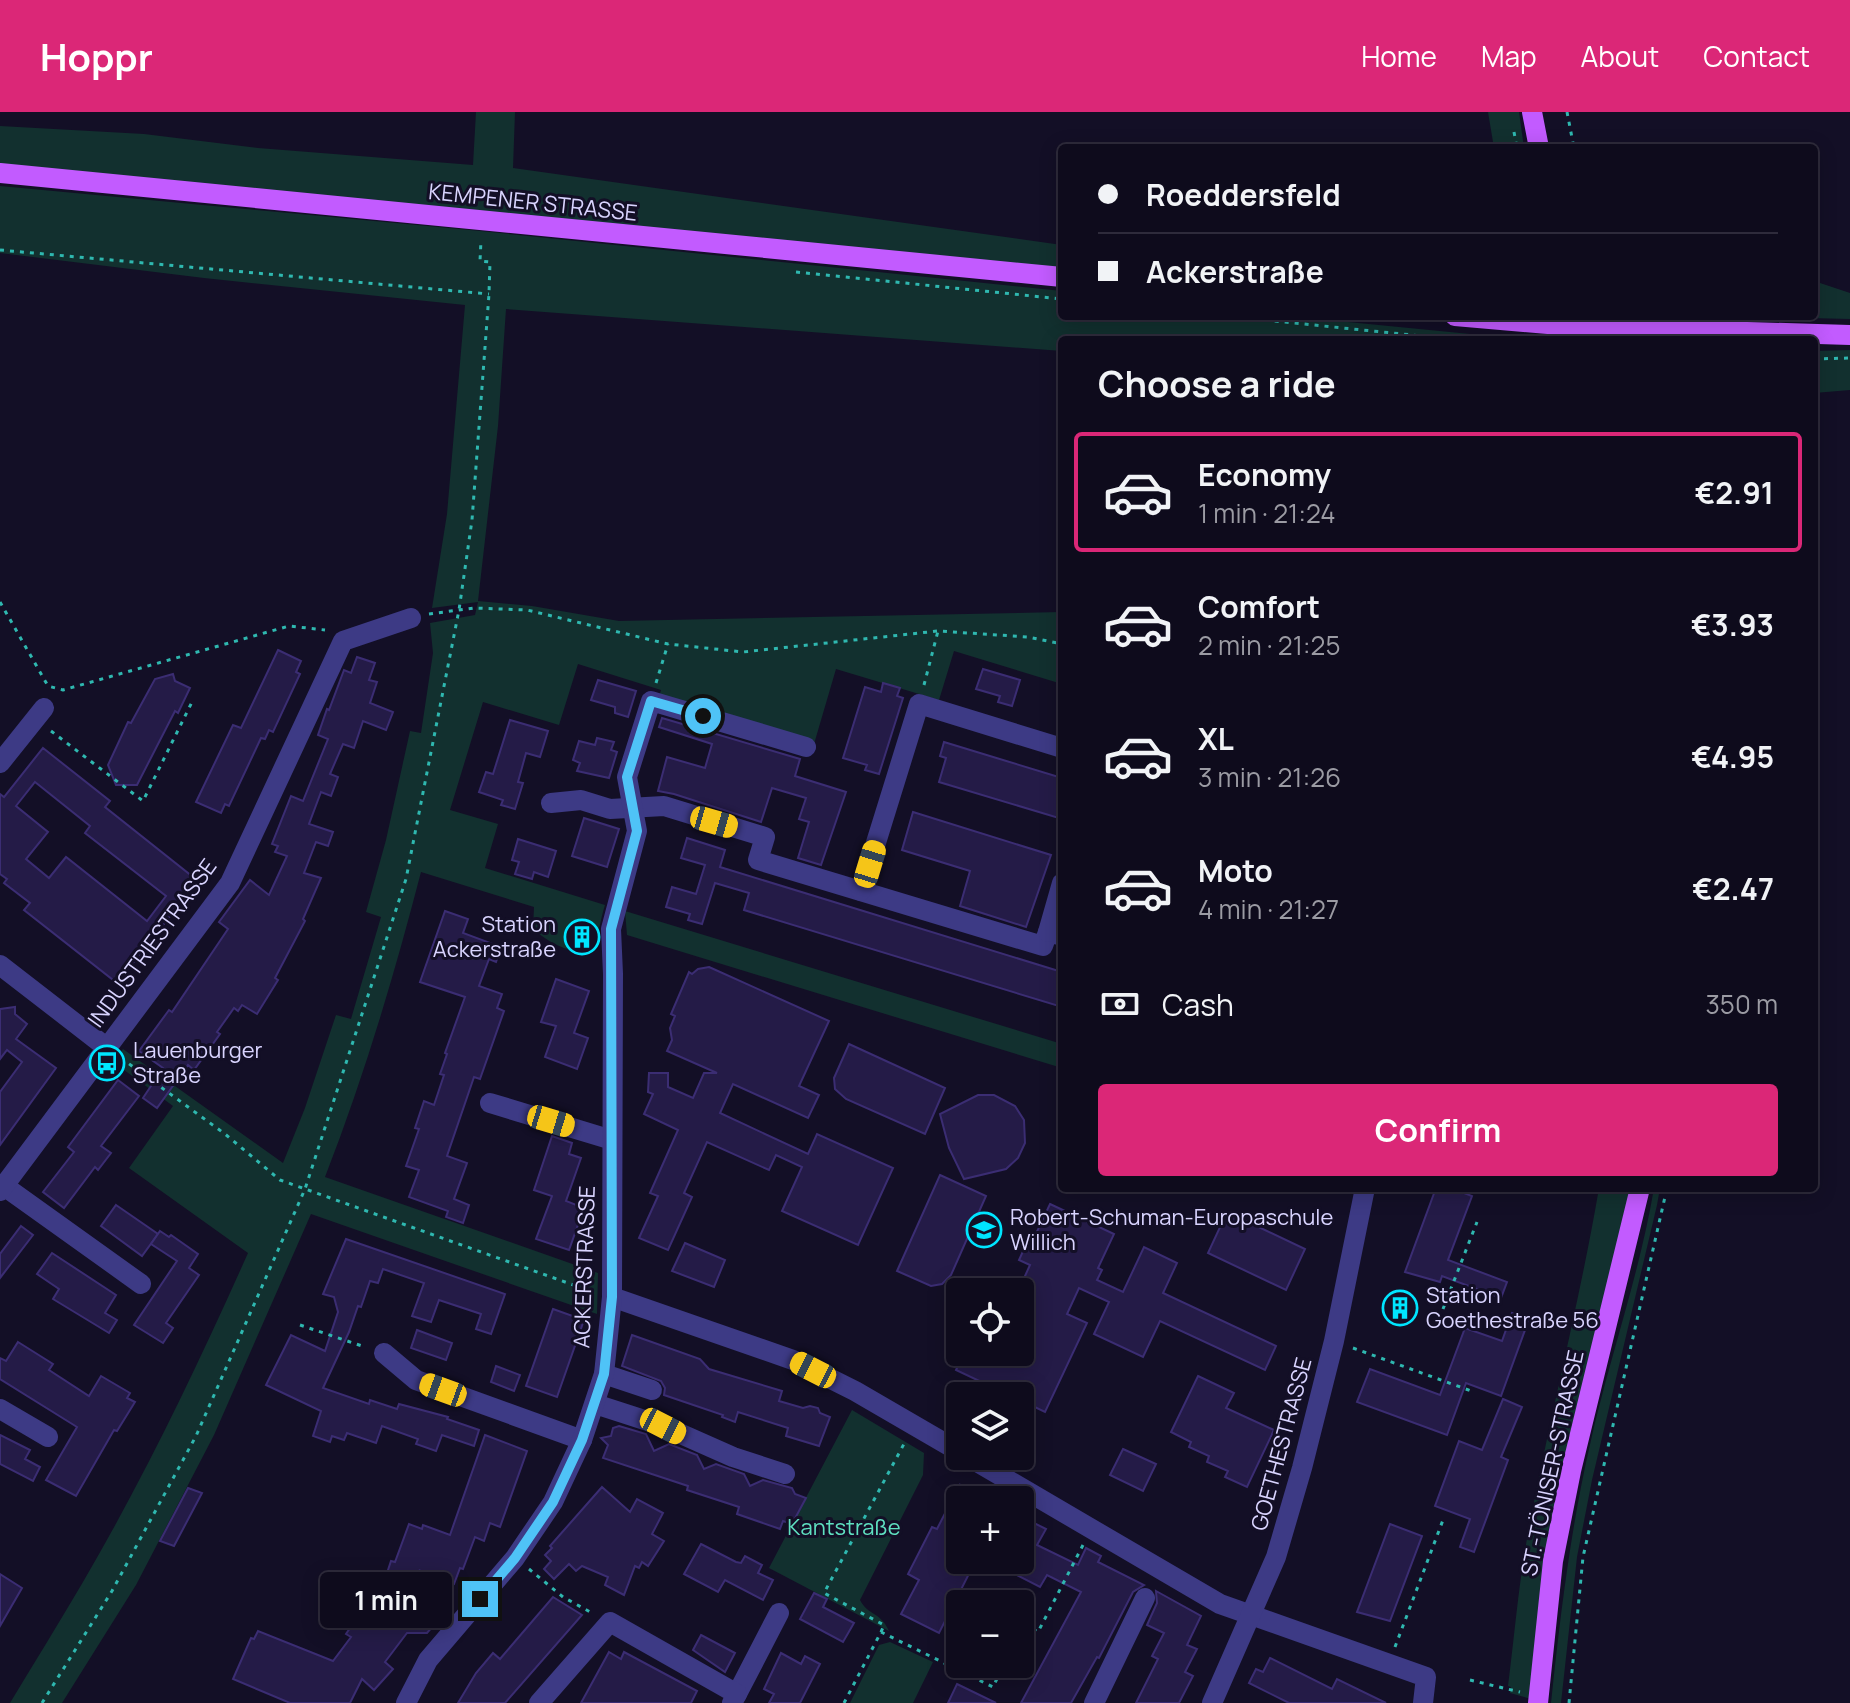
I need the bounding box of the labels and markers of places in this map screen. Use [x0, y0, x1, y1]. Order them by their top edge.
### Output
place label: Station Ackerstraße [433, 909, 556, 964]
building icon: Station Ackerstraße [563, 918, 601, 956]
place label: Lauenburger Straße [133, 1035, 263, 1090]
bus stop icon: Lauenburger Straße [88, 1044, 126, 1082]
place label: Robert-Schuman-Europaschule Willich [1010, 1202, 1333, 1257]
school or university icon: Robert-Schuman-Europaschule Willich [965, 1211, 1003, 1249]
place label: Station Goethestraße 56 [1426, 1280, 1599, 1335]
building icon: Station Goethestraße 56 [1381, 1289, 1419, 1327]

